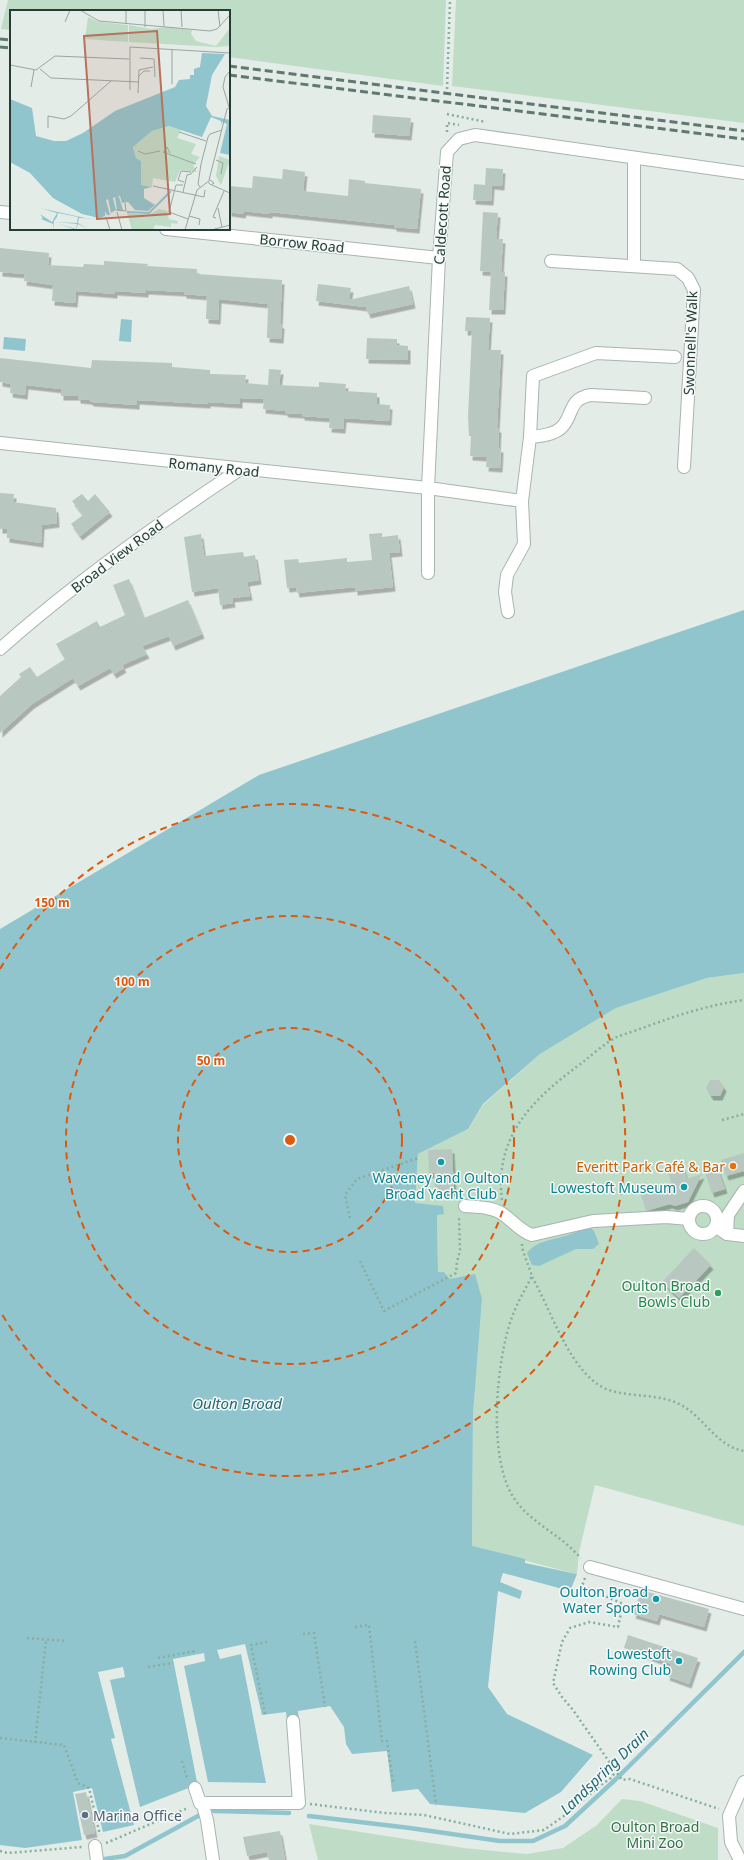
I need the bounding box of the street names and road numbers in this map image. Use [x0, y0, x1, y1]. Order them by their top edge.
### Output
street label: Caldecott Road [429, 165, 455, 265]
street label: Borrow Road [259, 229, 345, 257]
street label: Swonnell's Walk [679, 290, 701, 395]
street label: Romany Road [168, 453, 260, 481]
street label: Broad View Road [67, 515, 167, 597]

